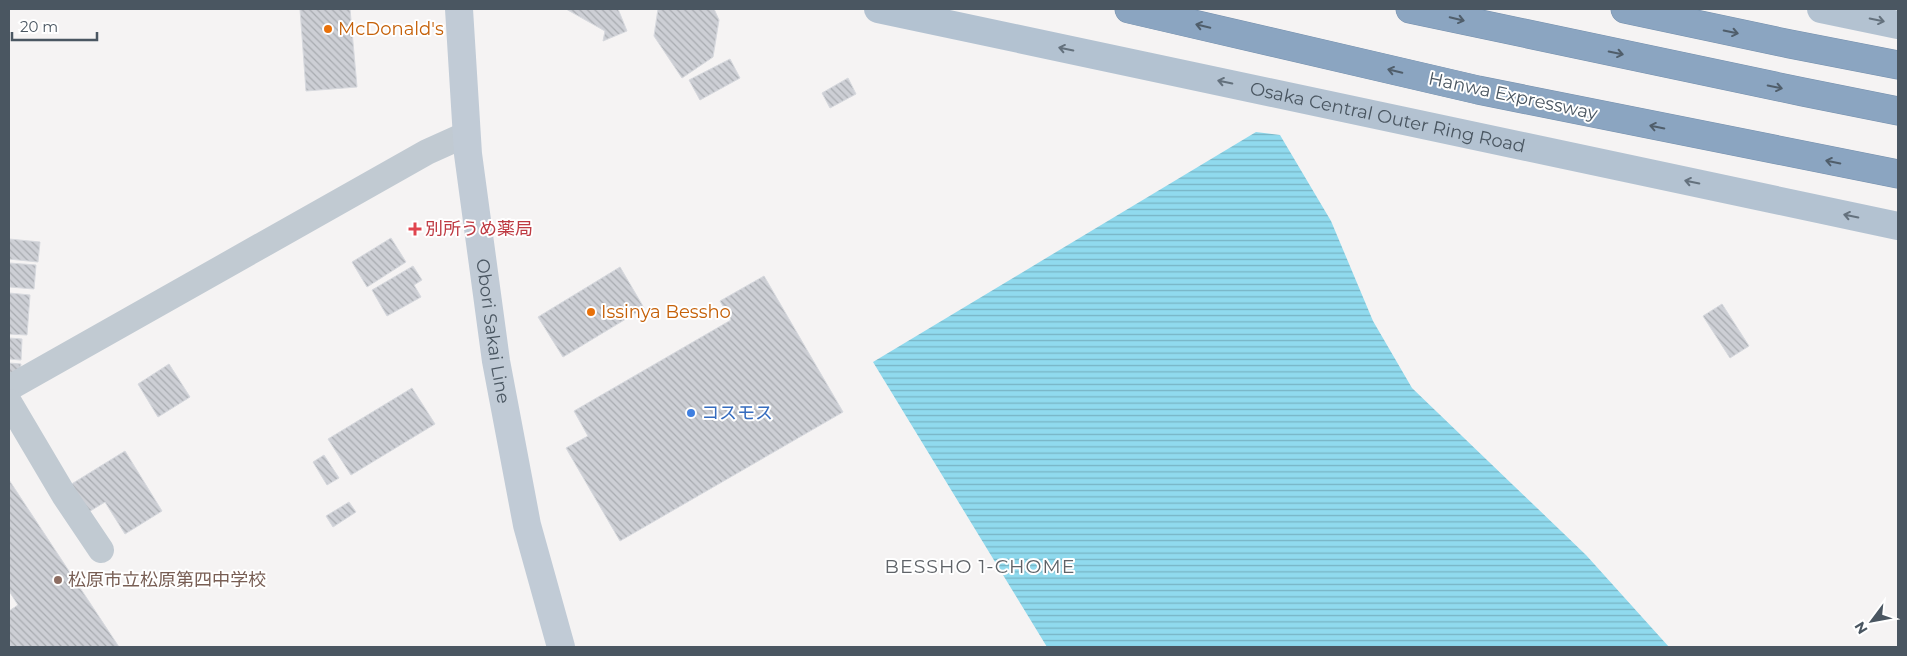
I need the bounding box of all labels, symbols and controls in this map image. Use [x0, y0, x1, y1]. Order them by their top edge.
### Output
scale bar [12, 10, 98, 42]
one-way arrow [1449, 15, 1465, 24]
one-way arrow [1868, 16, 1884, 25]
text: 20 m [20, 17, 58, 36]
place label: McDonald's [338, 18, 444, 40]
one-way arrow [1195, 21, 1211, 30]
marker: McDonald's [322, 23, 334, 35]
one-way arrow [1723, 28, 1739, 37]
one-way arrow [1058, 43, 1074, 53]
one-way arrow [1608, 49, 1624, 58]
one-way arrow [1388, 66, 1404, 75]
street label: Hanwa Expressway [1426, 67, 1600, 125]
one-way arrow [1217, 77, 1233, 87]
street label: Osaka Central Outer Ring Road [1248, 77, 1527, 157]
one-way arrow [1767, 82, 1783, 92]
one-way arrow [1649, 121, 1665, 131]
one-way arrow [1826, 157, 1842, 166]
one-way arrow [1684, 177, 1700, 186]
one-way arrow [1843, 210, 1859, 220]
place label: 別所うめ薬局 [425, 218, 533, 240]
marker: 別所うめ薬局 [409, 223, 421, 235]
street label: Obori Sakai Line [471, 257, 515, 405]
place label: Issinya Bessho [601, 301, 731, 323]
marker: Issinya Bessho [585, 306, 597, 318]
place label: コスモス [701, 402, 773, 424]
marker: コスモス [685, 407, 697, 419]
district label: BESSHO 1-CHOME [885, 555, 1075, 578]
place label: 松原市立松原第四中学校 [68, 569, 266, 591]
marker: 松原市立松原第四中学校 [52, 574, 64, 586]
north arrow [1847, 596, 1897, 646]
text: N [1850, 618, 1872, 637]

